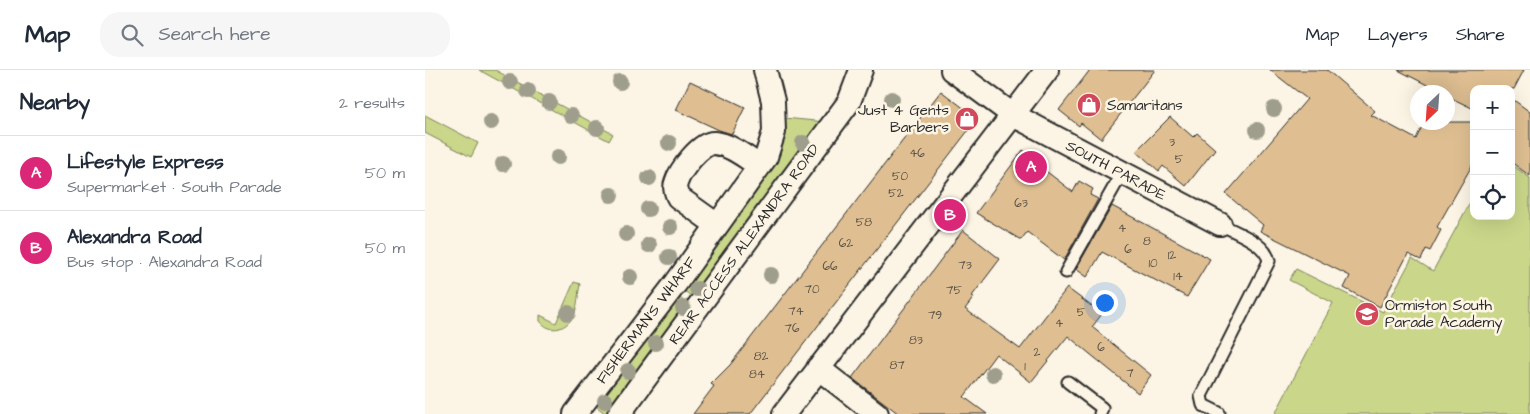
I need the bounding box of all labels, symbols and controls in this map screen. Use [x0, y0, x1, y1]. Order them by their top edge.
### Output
search box [100, 12, 450, 57]
text: Map [25, 18, 70, 52]
icon: search [118, 21, 146, 49]
text: Search here [158, 21, 271, 48]
text: Map [1305, 22, 1339, 47]
text: Layers [1367, 22, 1428, 47]
text: Share [1456, 22, 1505, 47]
north arrow [1410, 85, 1455, 130]
map controls [1470, 85, 1515, 220]
button: + [1470, 85, 1515, 130]
text: Nearby [20, 88, 90, 117]
text: 2 results [339, 92, 405, 114]
shop icon: Samaritans [1076, 92, 1102, 118]
place label: Samaritans [1107, 95, 1183, 116]
place label: Just 4 Gents Barbers [858, 100, 949, 138]
shop icon: Just 4 Gents Barbers [954, 106, 980, 132]
button: − [1470, 130, 1515, 175]
house number: 3 [1169, 134, 1175, 151]
street label: SOUTH PARADE [1062, 135, 1170, 206]
street label: REAR ACCESS ALEXANDRA ROAD [664, 139, 825, 349]
house number: 46 [909, 145, 925, 162]
pin: A [1015, 148, 1047, 186]
text: Lifestyle Express [67, 149, 224, 176]
house number: 5 [1175, 151, 1184, 168]
text: A [31, 162, 41, 184]
text: 50 m [365, 162, 405, 184]
house number: 50 [892, 168, 908, 185]
button: locate [1470, 175, 1515, 220]
text: Supermarket · South Parade [67, 176, 282, 198]
house number: 52 [888, 185, 904, 202]
house number: 63 [1014, 195, 1028, 212]
pin: B [934, 196, 966, 234]
house number: 58 [856, 214, 872, 231]
house number: 4 [1118, 220, 1126, 237]
text: Alexandra Road [67, 224, 202, 251]
house number: 8 [1143, 233, 1151, 250]
house number: 62 [839, 235, 853, 252]
text: B [30, 237, 42, 259]
text: 50 m [365, 237, 405, 259]
house number: 6 [1124, 241, 1132, 258]
house number: 12 [1168, 247, 1176, 264]
text: Bus stop · Alexandra Road [67, 251, 262, 273]
street label: FISHERMAN'S WHARF [592, 252, 702, 388]
house number: 10 [1148, 255, 1158, 272]
house number: 73 [958, 257, 972, 274]
house number: 66 [822, 258, 838, 275]
house number: 14 [1173, 268, 1183, 285]
house number: 70 [805, 281, 820, 298]
house number: 75 [946, 282, 962, 299]
your location [1092, 290, 1118, 316]
place label: Ormiston South Parade Academy [1385, 295, 1502, 334]
school or university icon: Ormiston South Parade Academy [1354, 301, 1380, 327]
house number: 74 [788, 303, 804, 320]
house number: 5 [1077, 304, 1086, 321]
house number: 79 [928, 307, 942, 324]
house number: 4 [1055, 315, 1063, 332]
house number: 76 [785, 320, 800, 337]
house number: 83 [909, 332, 923, 349]
house number: 6 [1097, 339, 1105, 356]
house number: 2 [1034, 344, 1041, 361]
house number: 82 [754, 348, 768, 365]
house number: 87 [889, 357, 905, 374]
house number: 1 [1024, 358, 1026, 375]
house number: 7 [1126, 365, 1134, 382]
house number: 84 [749, 366, 765, 383]

